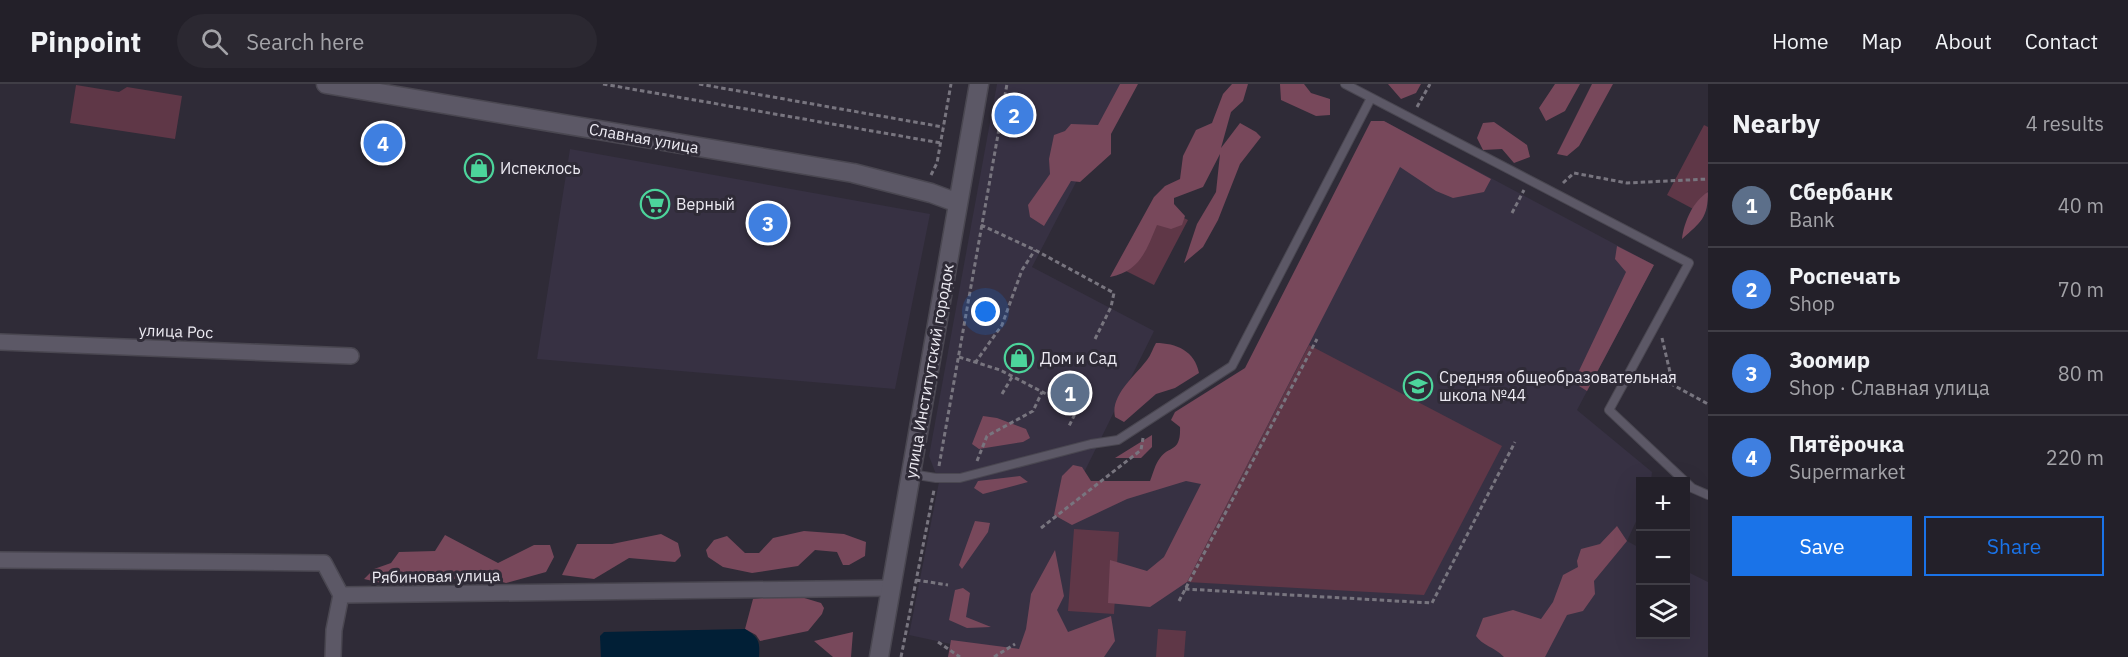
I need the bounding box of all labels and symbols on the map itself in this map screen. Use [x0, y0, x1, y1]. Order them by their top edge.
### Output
pin: 2 [994, 93, 1034, 138]
street label: Славная улица [588, 119, 701, 158]
pin: 4 [364, 120, 403, 166]
shop icon: Испеклось [463, 152, 495, 184]
place label: Испеклось [500, 158, 580, 178]
supermarket icon: Верный [639, 188, 671, 220]
place label: Верный [676, 194, 735, 214]
pin: 3 [748, 200, 788, 246]
street label: улица Институтский городок [900, 262, 958, 480]
your location [971, 297, 1000, 326]
street label: улица Рос [138, 320, 214, 342]
shop icon: Дом и Сад [1003, 342, 1035, 374]
place label: Дом и Сад [1040, 348, 1117, 368]
place label: Средняя общеобразовательная школа №44 [1439, 367, 1677, 405]
pin: 1 [1050, 370, 1090, 416]
school or university icon: Средняя общеобразовательная школа №44 [1402, 370, 1434, 402]
street label: Рябиновая улица [371, 565, 501, 587]

